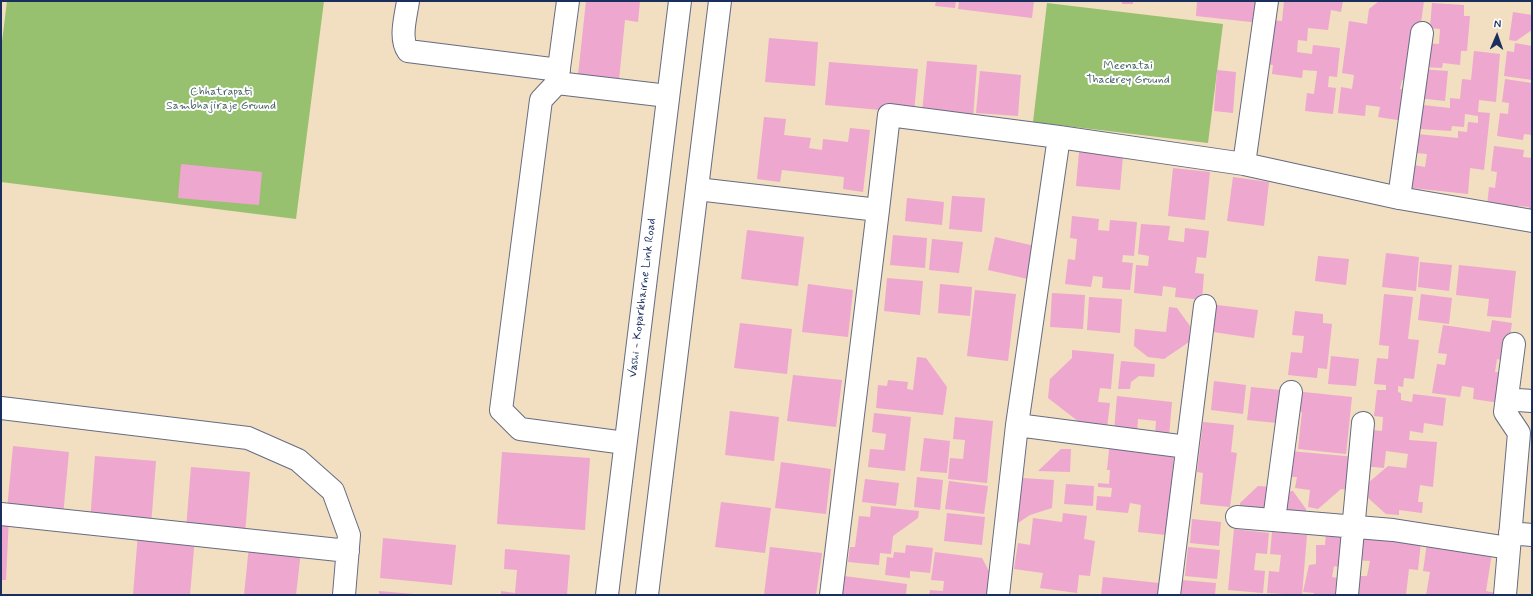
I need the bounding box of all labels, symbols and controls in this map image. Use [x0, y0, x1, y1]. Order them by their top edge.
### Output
north arrow [1477, 16, 1517, 56]
text: N [1494, 17, 1501, 31]
park label: Meenatai Thackrey Ground [1086, 59, 1170, 87]
park label: Chhatrapati Sambhajiraje Ground [166, 85, 276, 113]
street label: Vashi - Koparkhairne Link Road [626, 218, 660, 378]

